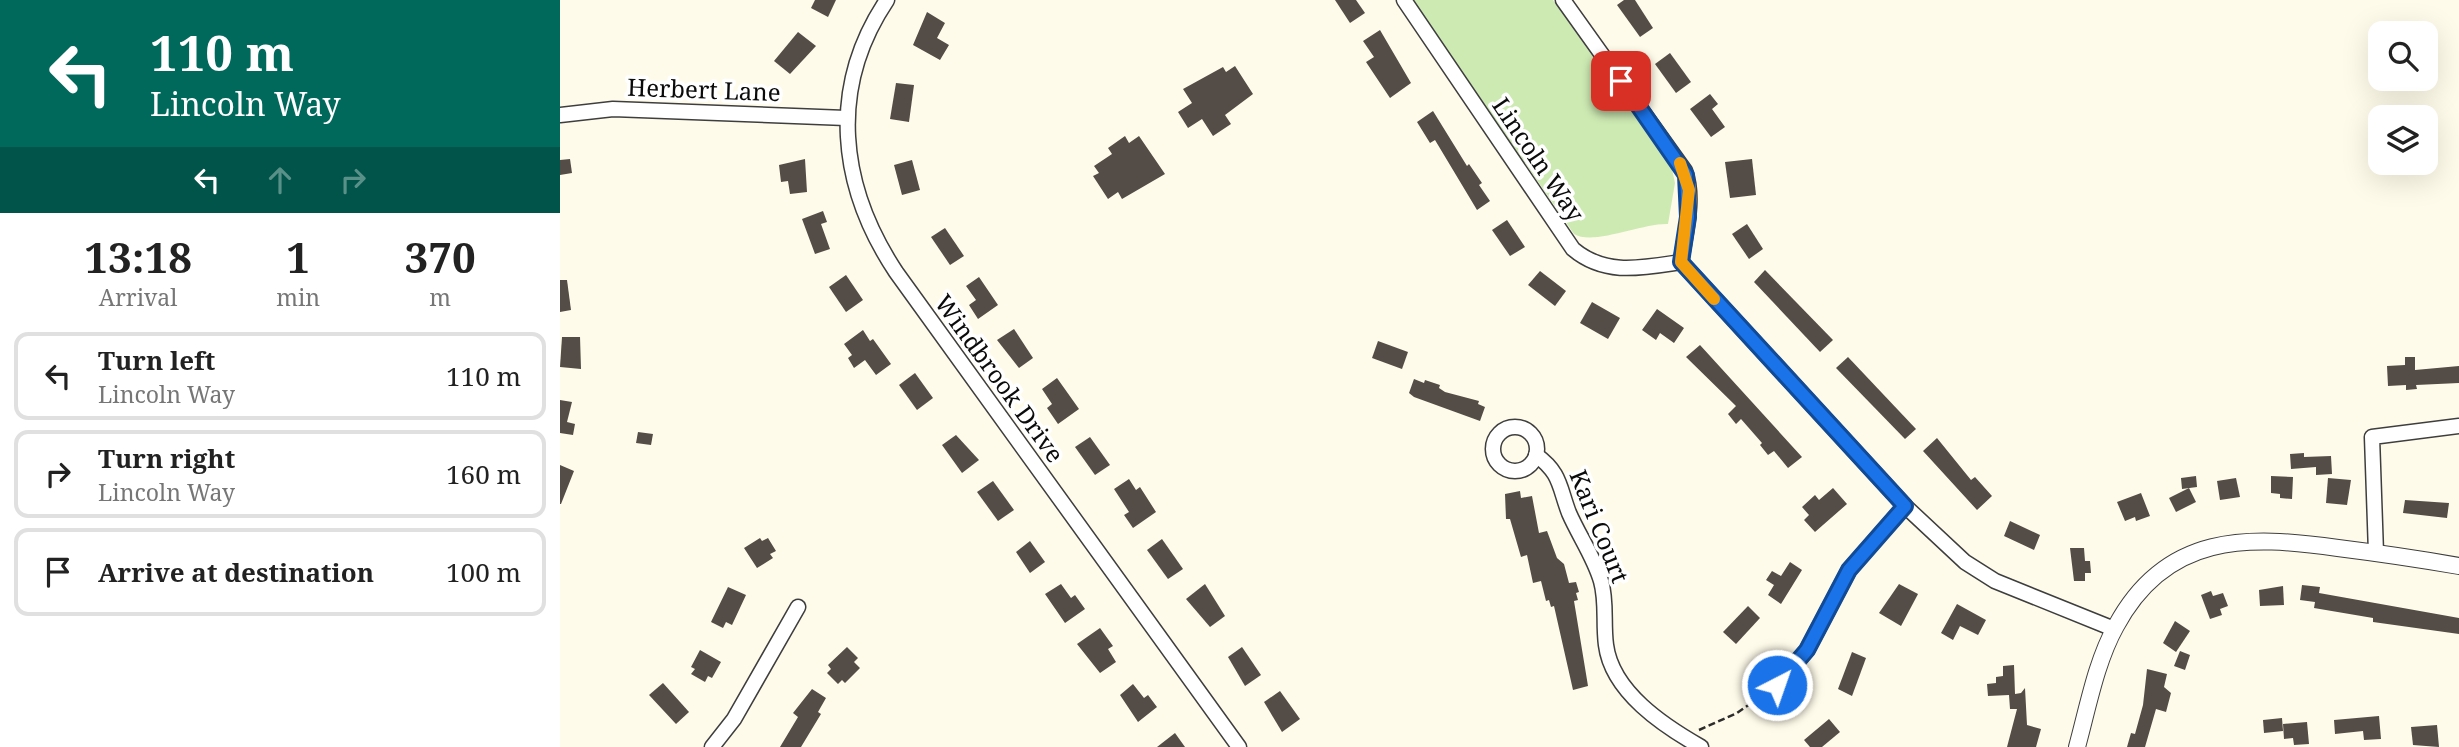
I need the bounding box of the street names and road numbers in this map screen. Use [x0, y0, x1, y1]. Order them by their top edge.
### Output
street label: Herbert Lane [627, 70, 781, 108]
street label: Lincoln Way [1485, 91, 1593, 228]
street label: Windbrook Drive [928, 287, 1072, 469]
street label: Kari Court [1562, 465, 1638, 587]

